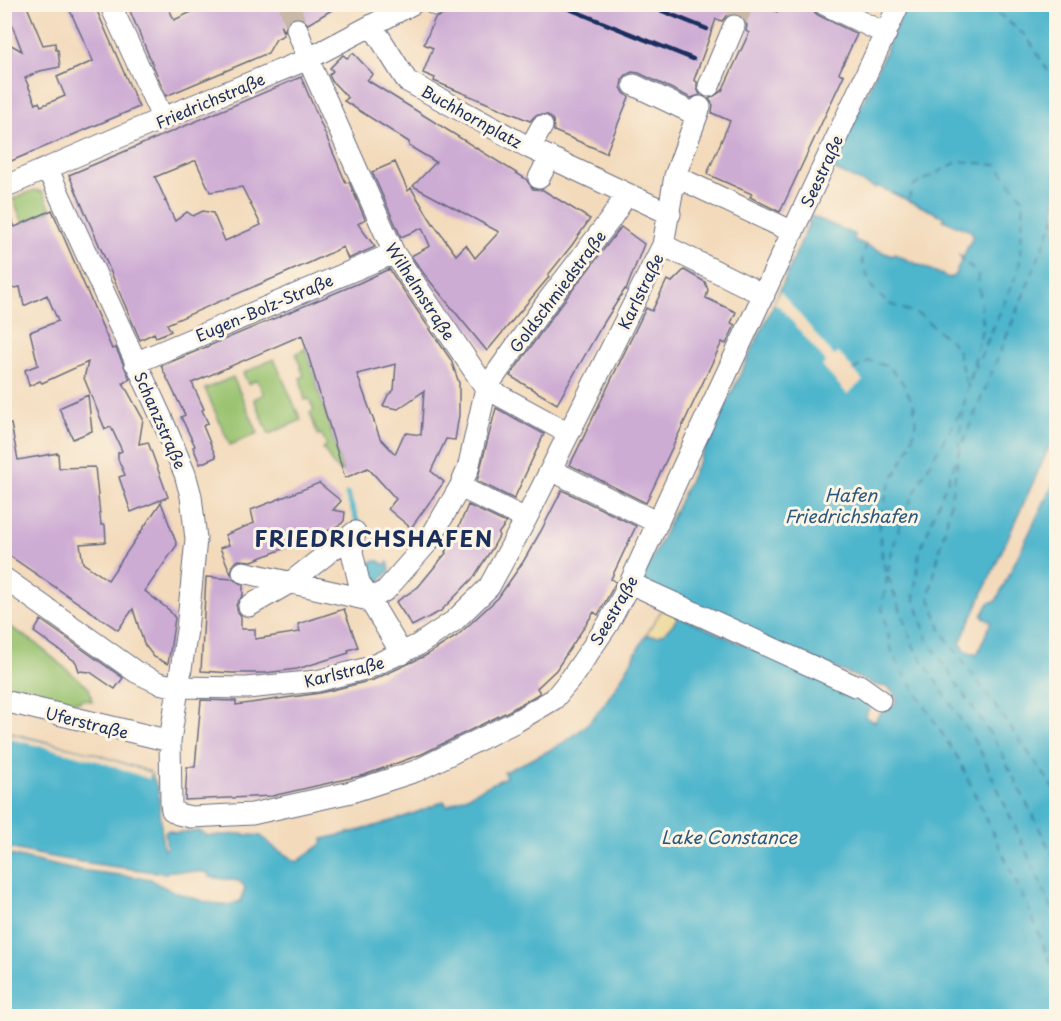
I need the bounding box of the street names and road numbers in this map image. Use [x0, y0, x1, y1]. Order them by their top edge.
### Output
street label: Friedrichstraße [152, 66, 268, 134]
street label: Buchhornplatz [417, 78, 527, 154]
street label: Seestraße [794, 131, 848, 211]
street label: Goldschmiedstraße [503, 225, 611, 357]
street label: Wilhelmstraße [380, 237, 462, 345]
street label: Karlstraße [611, 249, 669, 333]
street label: Eugen-Bolz-Straße [192, 267, 336, 347]
street label: Schanzstraße [129, 368, 193, 472]
street label: Seestraße [583, 571, 643, 649]
street label: Karlstraße [301, 649, 387, 693]
street label: Uferstraße [43, 700, 131, 744]

